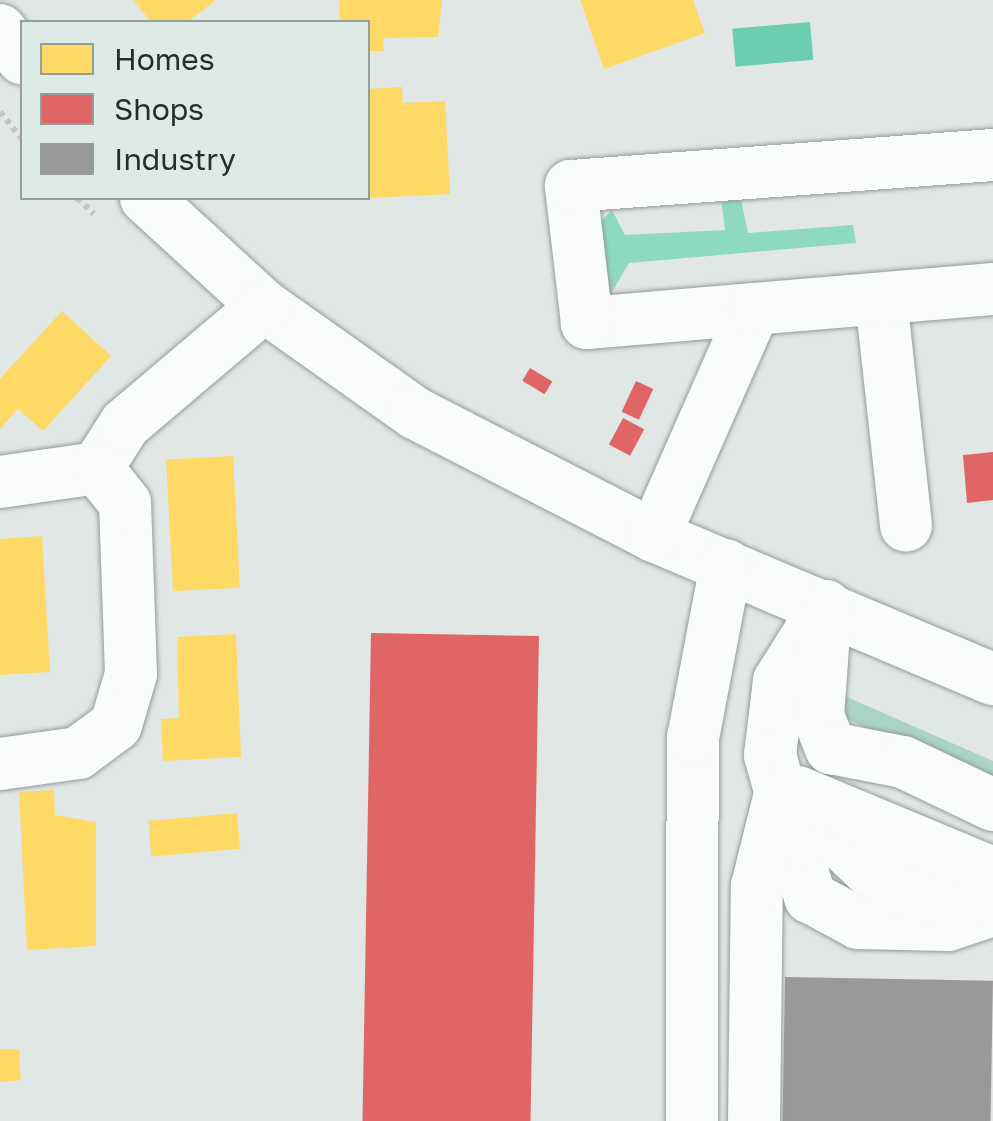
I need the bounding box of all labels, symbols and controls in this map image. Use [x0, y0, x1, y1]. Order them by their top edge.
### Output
legend [20, 20, 370, 200]
text: Homes [114, 41, 215, 77]
text: Shops [114, 91, 204, 127]
text: Industry [114, 141, 236, 177]

